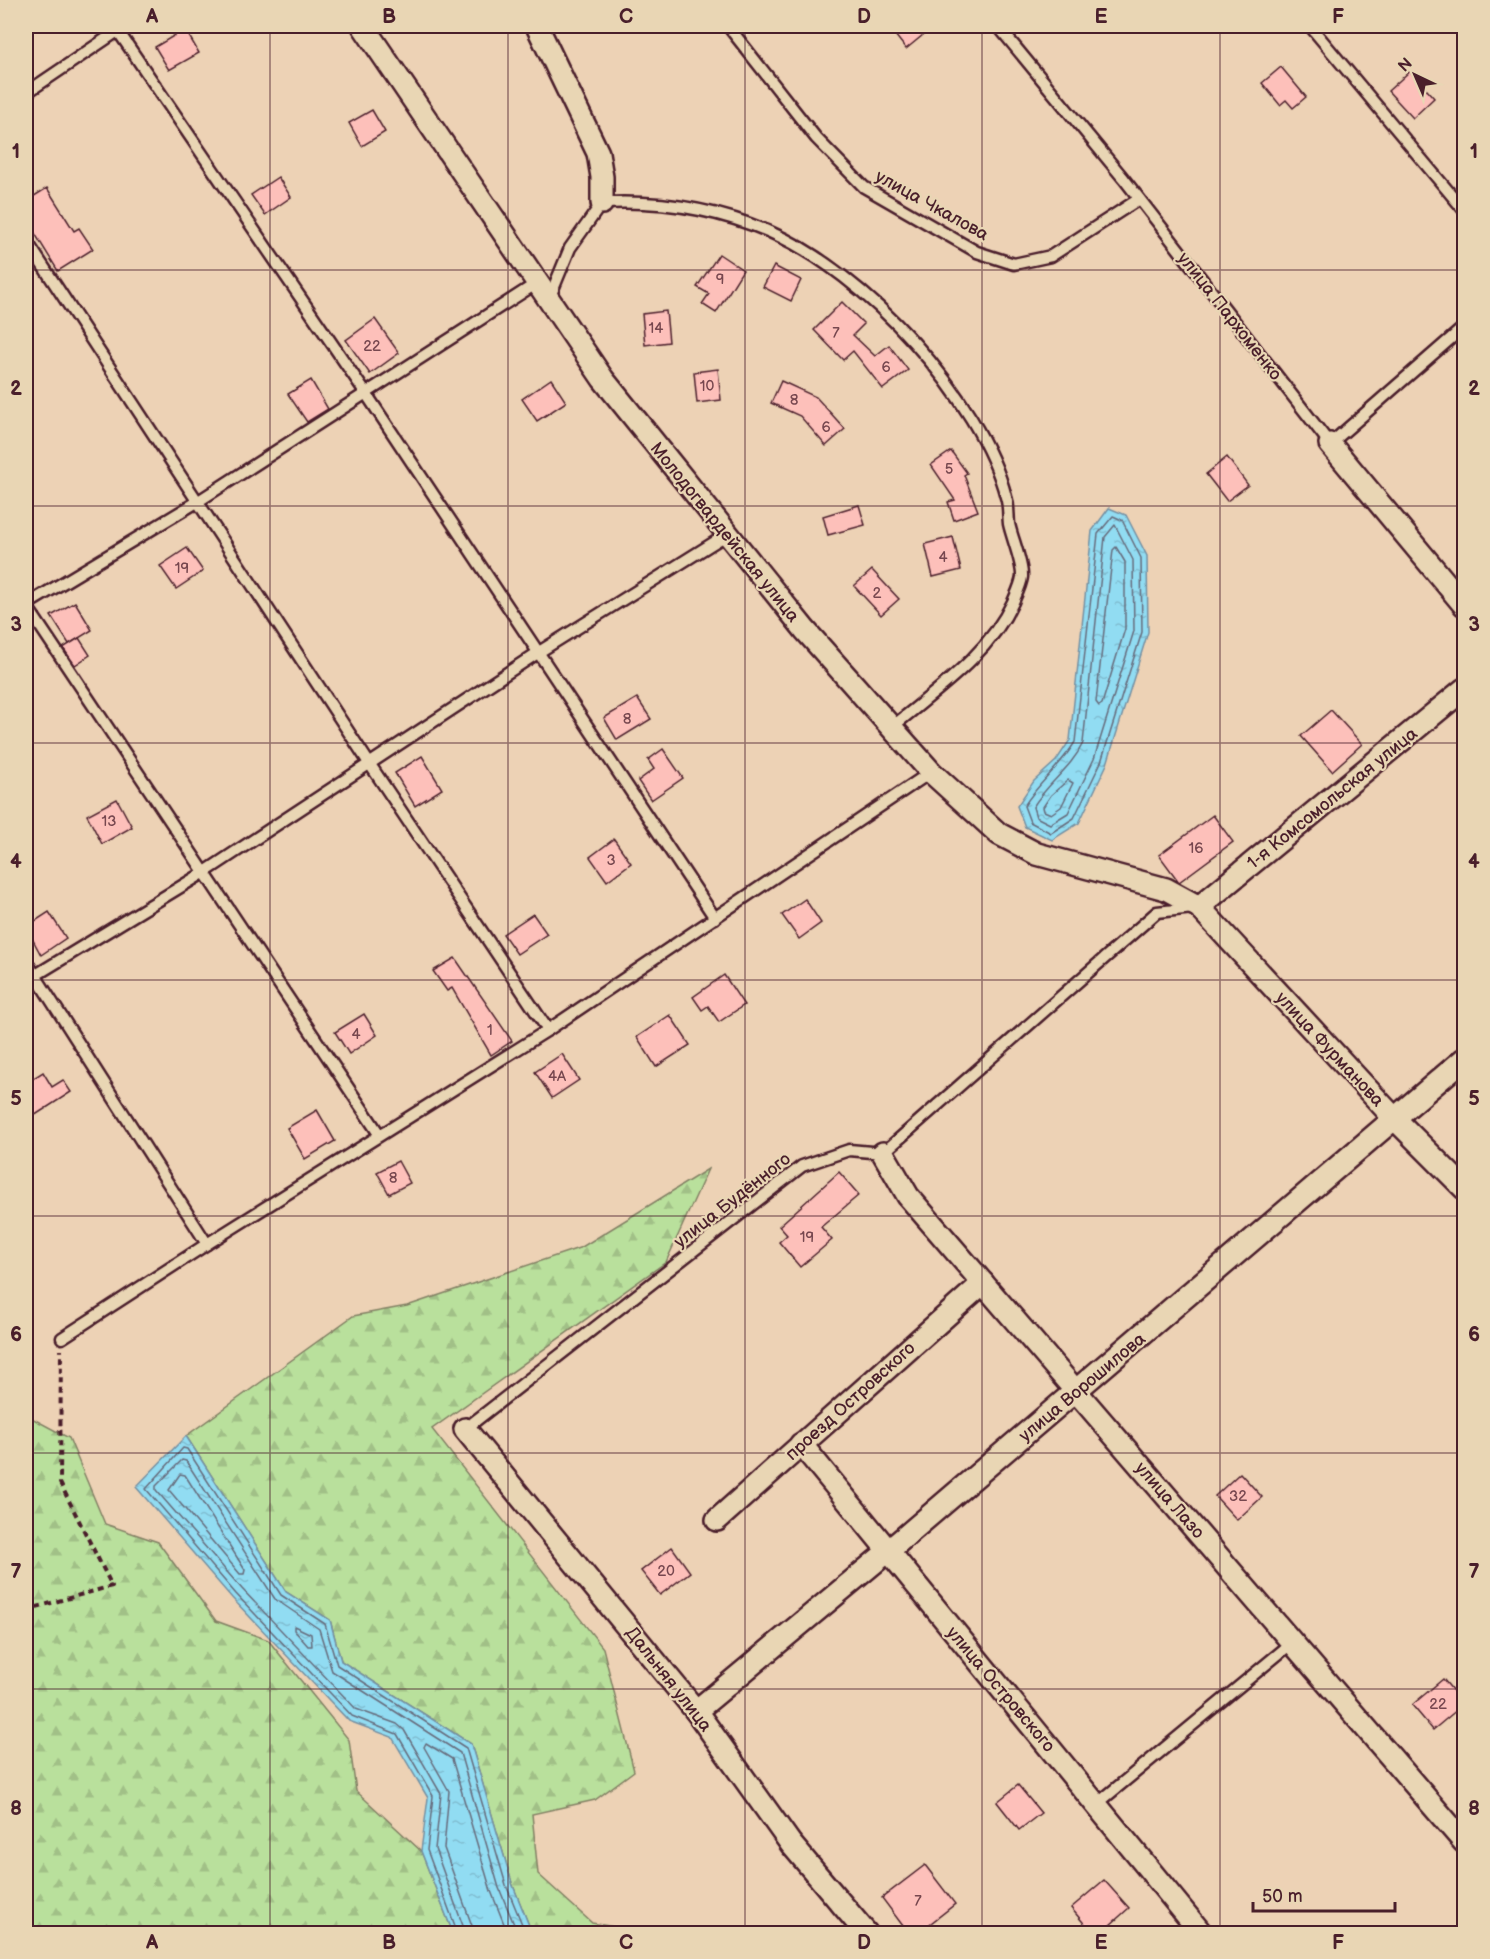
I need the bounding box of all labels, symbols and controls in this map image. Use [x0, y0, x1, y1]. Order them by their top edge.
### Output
text: A [145, 5, 159, 29]
text: B [382, 5, 396, 29]
text: C [619, 5, 633, 29]
text: D [857, 5, 871, 29]
text: E [1095, 5, 1108, 29]
text: F [1332, 5, 1344, 29]
north arrow [1385, 45, 1445, 105]
text: N [1395, 54, 1417, 76]
text: 1 [12, 140, 20, 164]
text: 1 [1470, 140, 1478, 164]
street label: улица Чкалова [871, 166, 992, 245]
street label: улица Пархоменко [1173, 248, 1286, 385]
house number: 9 [716, 270, 724, 289]
house number: 14 [649, 319, 663, 338]
house number: 7 [832, 324, 840, 343]
house number: 22 [363, 337, 381, 356]
house number: 6 [881, 358, 891, 377]
text: 2 [10, 377, 22, 401]
house number: 10 [700, 377, 714, 396]
text: 2 [1468, 377, 1480, 401]
house number: 8 [790, 391, 799, 410]
house number: 6 [821, 418, 831, 437]
street label: Молодогвардейская улица [646, 438, 804, 627]
house number: 5 [945, 460, 953, 479]
house number: 4 [938, 548, 948, 567]
house number: 19 [175, 559, 189, 578]
house number: 2 [873, 584, 882, 603]
text: 3 [10, 613, 22, 637]
text: 3 [1468, 613, 1480, 637]
house number: 8 [623, 710, 632, 729]
street label: 1-я Комсомольская улица [1243, 723, 1422, 874]
house number: 13 [101, 812, 117, 831]
house number: 16 [1189, 839, 1203, 858]
text: 4 [10, 850, 22, 874]
text: 4 [1468, 850, 1480, 874]
house number: 3 [606, 851, 616, 870]
street label: улица Фурманова [1271, 988, 1388, 1111]
house number: 1 [487, 1021, 493, 1040]
house number: 4 [351, 1025, 361, 1044]
house number: 4А [548, 1067, 567, 1086]
text: 5 [10, 1087, 22, 1111]
text: 5 [1468, 1087, 1480, 1111]
street label: улица Будённого [670, 1148, 795, 1252]
house number: 8 [389, 1169, 398, 1188]
house number: 19 [800, 1228, 814, 1247]
text: 6 [10, 1323, 22, 1347]
text: 6 [1468, 1323, 1480, 1347]
street label: улица Ворошилова [1015, 1328, 1150, 1446]
street label: проезд Островского [781, 1338, 919, 1465]
street label: улица Лазо [1131, 1458, 1209, 1543]
house number: 32 [1229, 1487, 1247, 1506]
text: 7 [10, 1560, 22, 1584]
text: 7 [1468, 1560, 1480, 1584]
house number: 20 [657, 1562, 675, 1581]
street label: улица Островского [942, 1622, 1059, 1756]
street label: Дальняя улица [621, 1623, 716, 1736]
house number: 22 [1429, 1695, 1447, 1714]
text: 8 [10, 1797, 22, 1821]
text: 8 [1468, 1797, 1480, 1821]
scale bar [1253, 1875, 1396, 1913]
text: 50 m [1262, 1886, 1303, 1907]
house number: 7 [914, 1892, 922, 1911]
text: A [145, 1931, 159, 1955]
text: B [382, 1931, 396, 1955]
text: C [619, 1931, 633, 1955]
text: D [857, 1931, 871, 1955]
text: E [1095, 1931, 1108, 1955]
text: F [1332, 1931, 1344, 1955]

